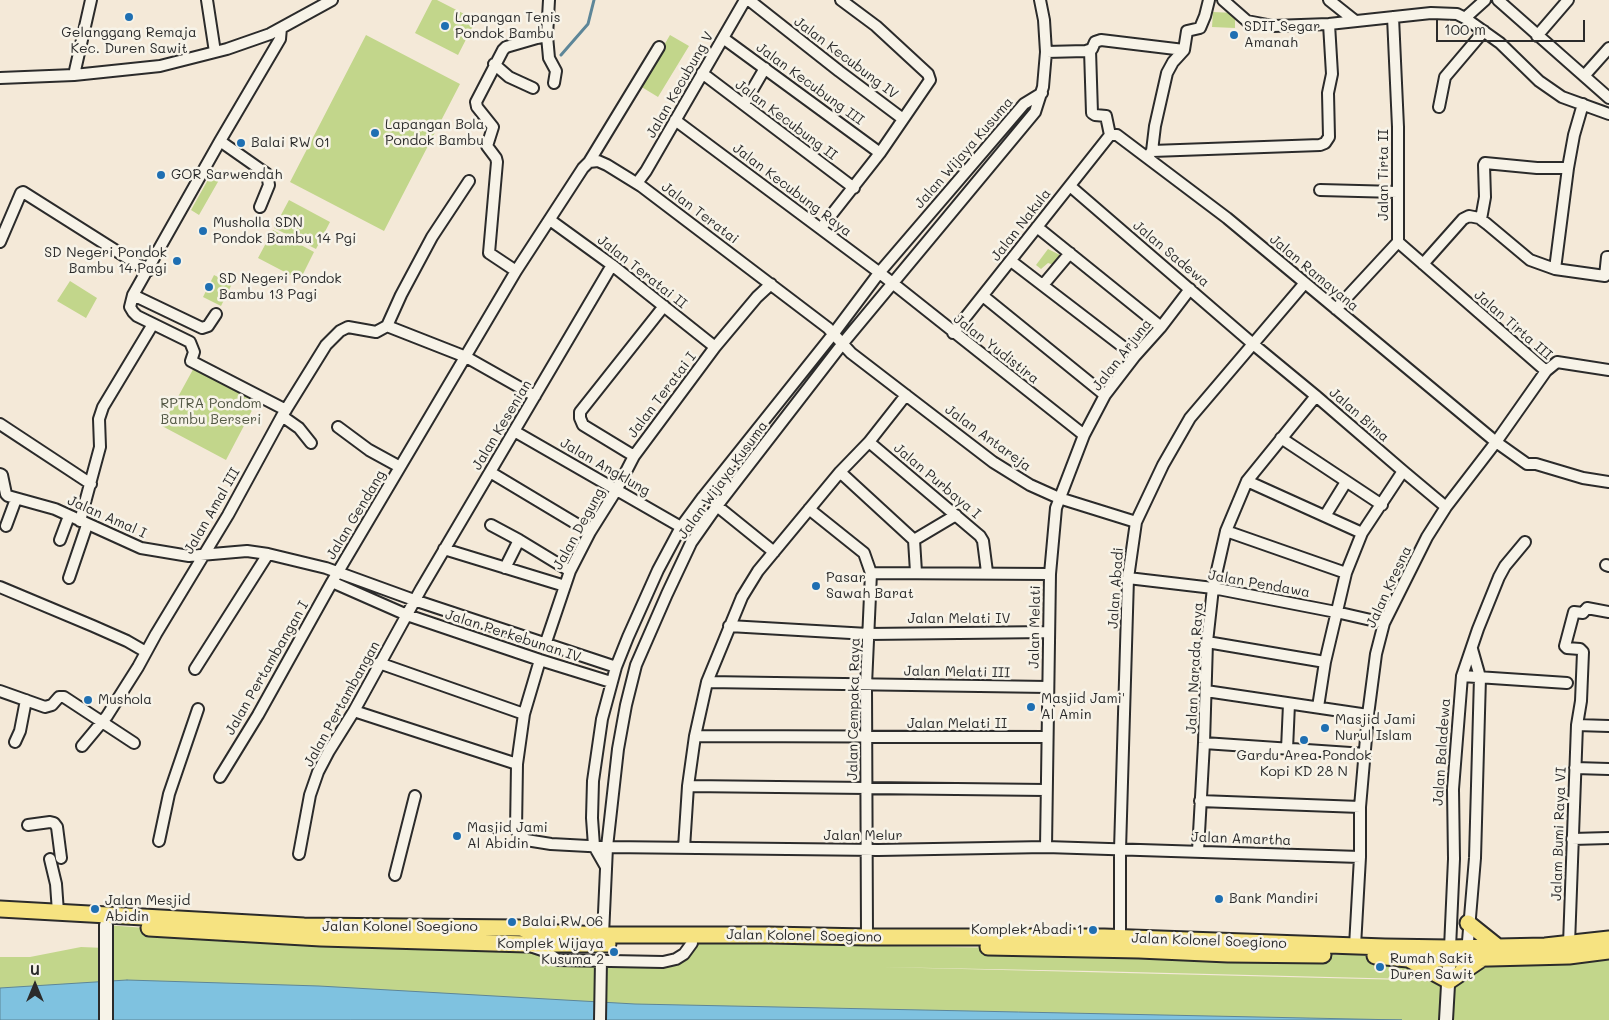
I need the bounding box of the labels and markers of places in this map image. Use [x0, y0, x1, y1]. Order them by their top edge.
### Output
place label: Lapangan Tenis Pondok Bambu [455, 10, 561, 42]
marker: Gelanggang Remaja Kec. Duren Sawit [123, 11, 135, 23]
place label: SDIT Segar Amanah [1244, 19, 1320, 52]
marker: Lapangan Tenis Pondok Bambu [439, 20, 451, 32]
place label: Gelanggang Remaja Kec. Duren Sawit [61, 25, 197, 58]
marker: SDIT Segar Amanah [1228, 29, 1240, 41]
place label: Lapangan Bola Pondok Bambu [385, 117, 485, 150]
marker: Lapangan Bola Pondok Bambu [369, 127, 381, 139]
place label: Balai RW 01 [251, 135, 330, 151]
marker: Balai RW 01 [235, 137, 247, 149]
place label: GOR Sarwendah [171, 167, 282, 183]
marker: GOR Sarwendah [155, 169, 167, 181]
place label: Musholla SDN Pondok Bambu 14 Pgi [213, 215, 356, 248]
marker: Musholla SDN Pondok Bambu 14 Pgi [197, 225, 209, 237]
place label: SD Negeri Pondok Bambu 14 Pagi [44, 245, 167, 278]
marker: SD Negeri Pondok Bambu 14 Pagi [171, 255, 183, 267]
place label: SD Negeri Pondok Bambu 13 Pagi [219, 271, 342, 304]
marker: SD Negeri Pondok Bambu 13 Pagi [203, 281, 215, 293]
place label: Pasar Sawah Barat [826, 570, 914, 602]
marker: Pasar Sawah Barat [810, 580, 822, 592]
place label: Masjid Jami' Al Amin [1041, 691, 1125, 724]
place label: Mushola [98, 692, 152, 708]
marker: Mushola [82, 694, 94, 706]
marker: Masjid Jami' Al Amin [1025, 701, 1037, 713]
place label: Masjid Jami Nurul Islam [1335, 712, 1416, 744]
marker: Masjid Jami Nurul Islam [1319, 722, 1331, 734]
marker: Gardu Area Pondok Kopi KD 28 N [1298, 734, 1310, 746]
place label: Gardu Area Pondok Kopi KD 28 N [1237, 748, 1371, 780]
place label: Masjid Jami Al Abidin [467, 820, 548, 852]
marker: Masjid Jami Al Abidin [451, 830, 463, 842]
place label: Bank Mandiri [1229, 891, 1318, 907]
place label: Jalan Mesjid Abidin [105, 893, 190, 926]
marker: Bank Mandiri [1213, 893, 1225, 905]
marker: Jalan Mesjid Abidin [89, 903, 101, 915]
place label: Balai RW 06 [522, 914, 603, 930]
marker: Balai RW 06 [506, 916, 518, 928]
place label: Komplek Abadi 1 [971, 922, 1083, 938]
marker: Komplek Abadi 1 [1087, 924, 1099, 936]
place label: Komplek Wijaya Kusuma 2 [497, 936, 604, 969]
marker: Komplek Wijaya Kusuma 2 [608, 946, 620, 958]
place label: Rumah Sakit Duren Sawit [1390, 951, 1473, 984]
marker: Rumah Sakit Duren Sawit [1374, 961, 1386, 973]

